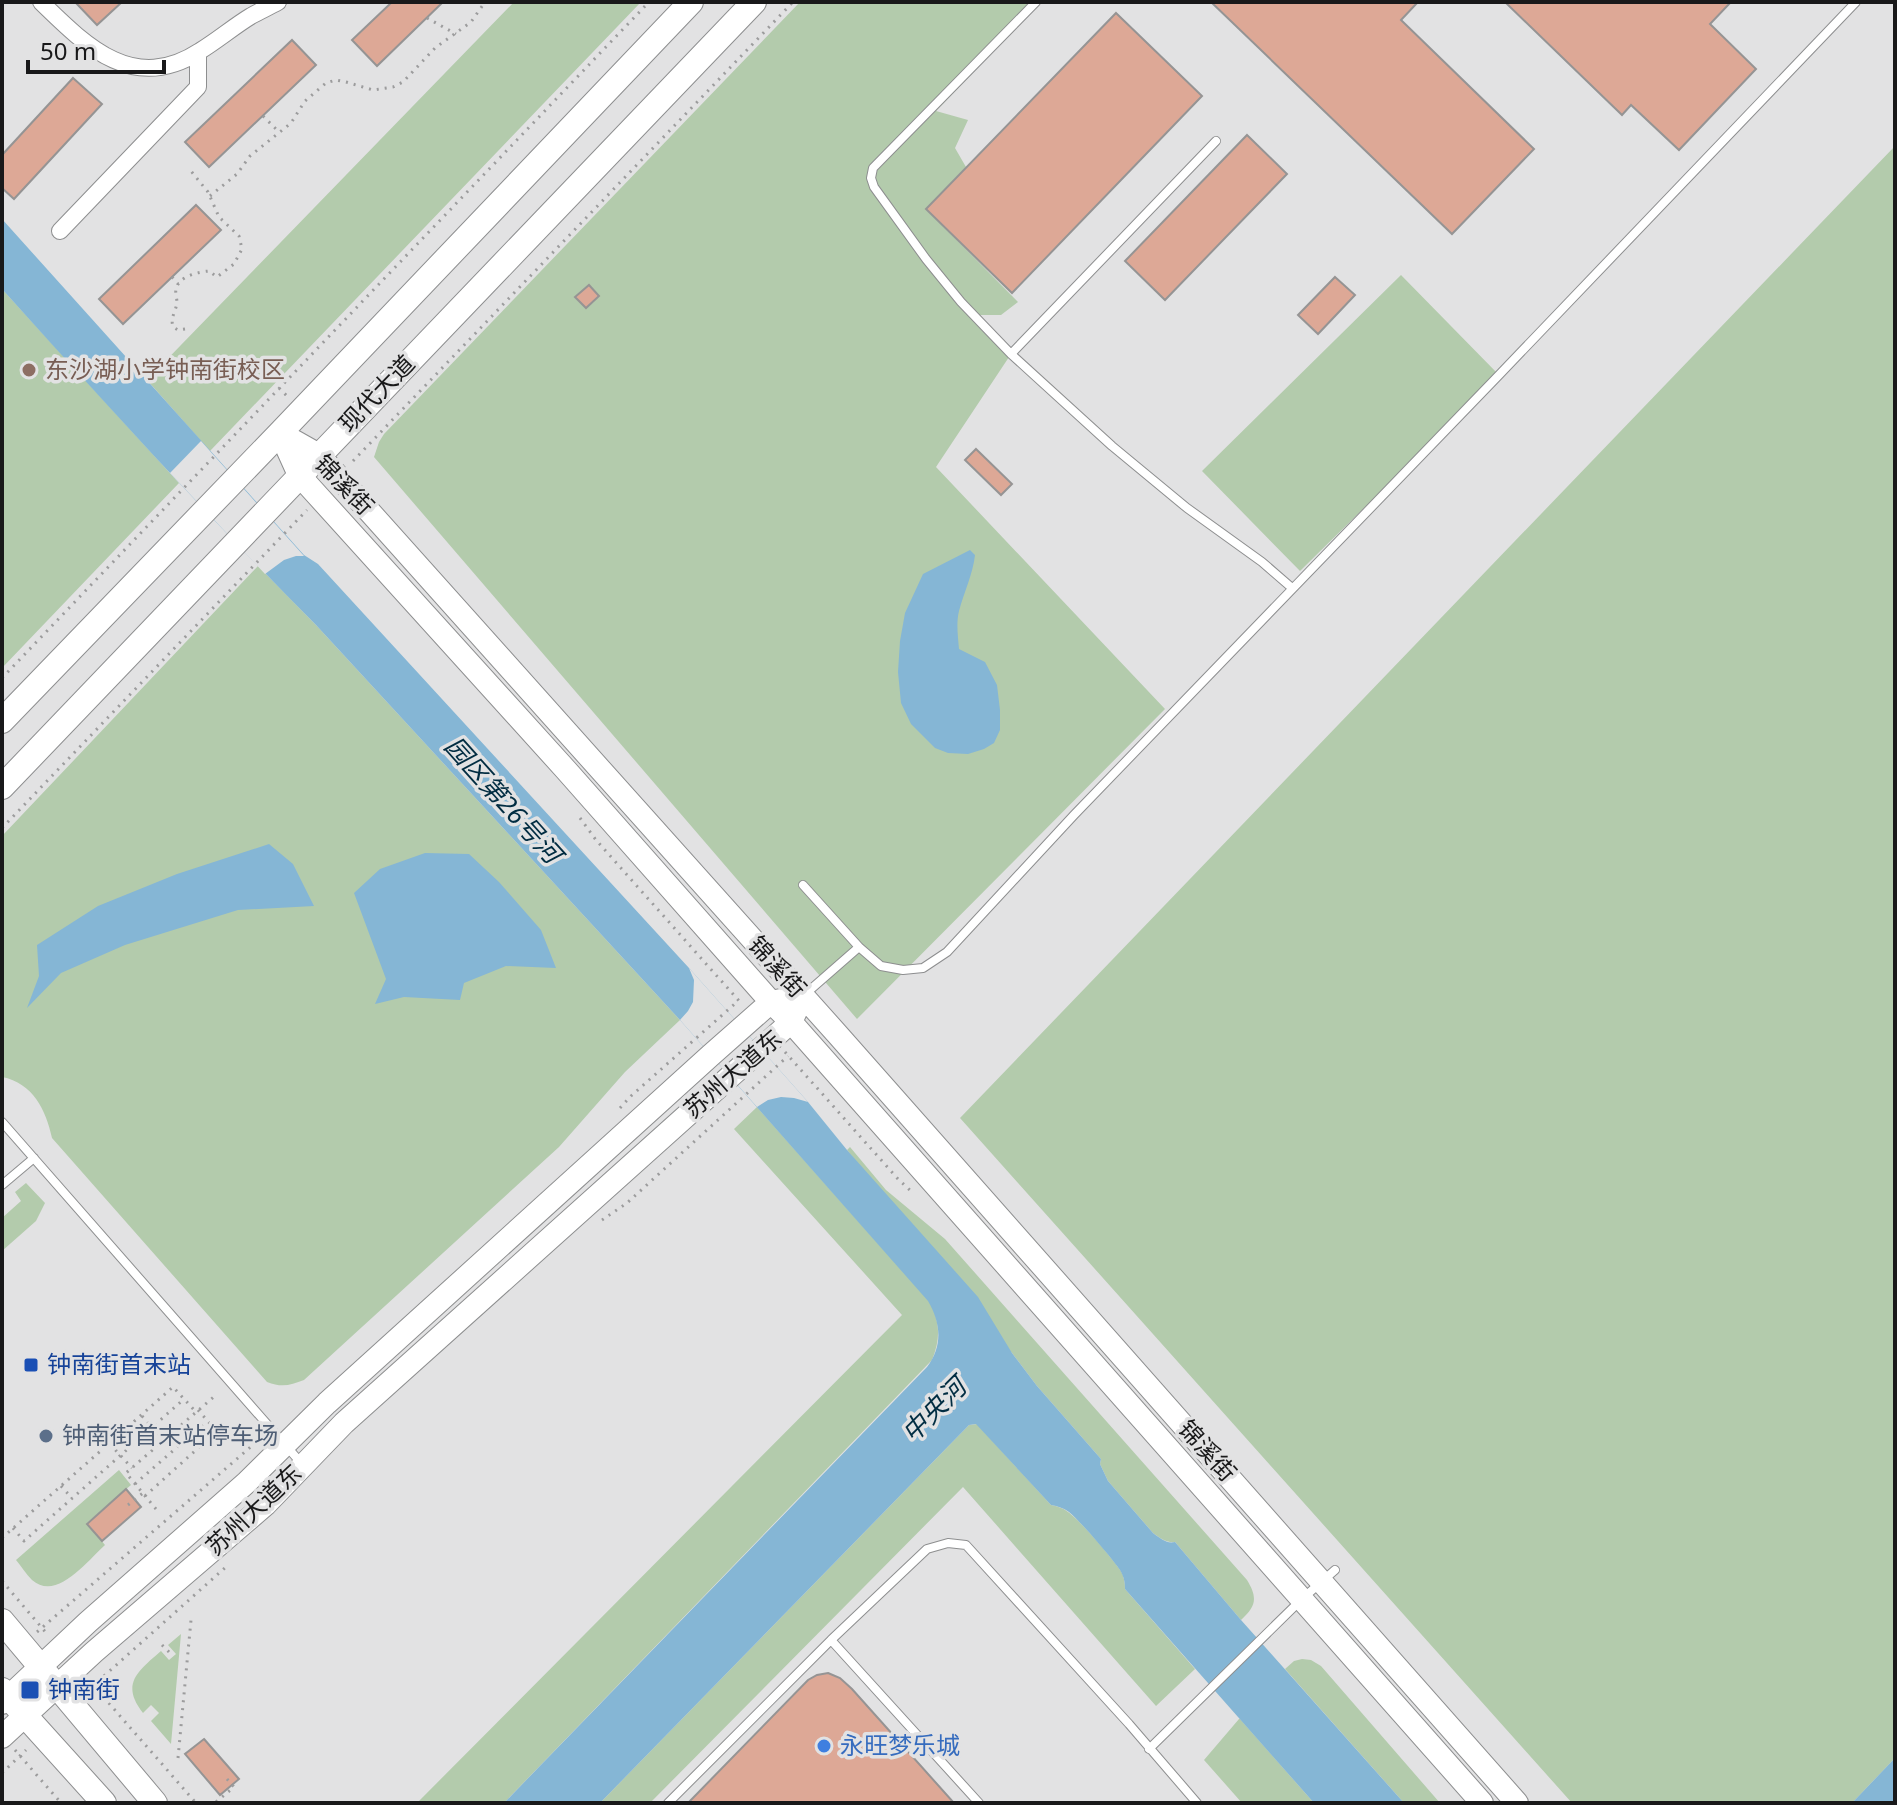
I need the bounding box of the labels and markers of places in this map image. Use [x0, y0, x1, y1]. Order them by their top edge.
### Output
place label: 东沙湖小学钟南街校区 [45, 352, 285, 385]
marker: 东沙湖小学钟南街校区 [20, 361, 38, 379]
place label: 钟南街首末站 [47, 1347, 191, 1380]
marker: 钟南街首末站 [22, 1356, 40, 1374]
place label: 钟南街首末站停车场 [62, 1418, 278, 1451]
marker: 钟南街首末站停车场 [37, 1427, 55, 1445]
place label: 钟南街 [48, 1672, 120, 1705]
marker: 钟南街 [19, 1679, 41, 1701]
place label: 永旺梦乐城 [840, 1728, 960, 1761]
marker: 永旺梦乐城 [815, 1737, 833, 1755]

